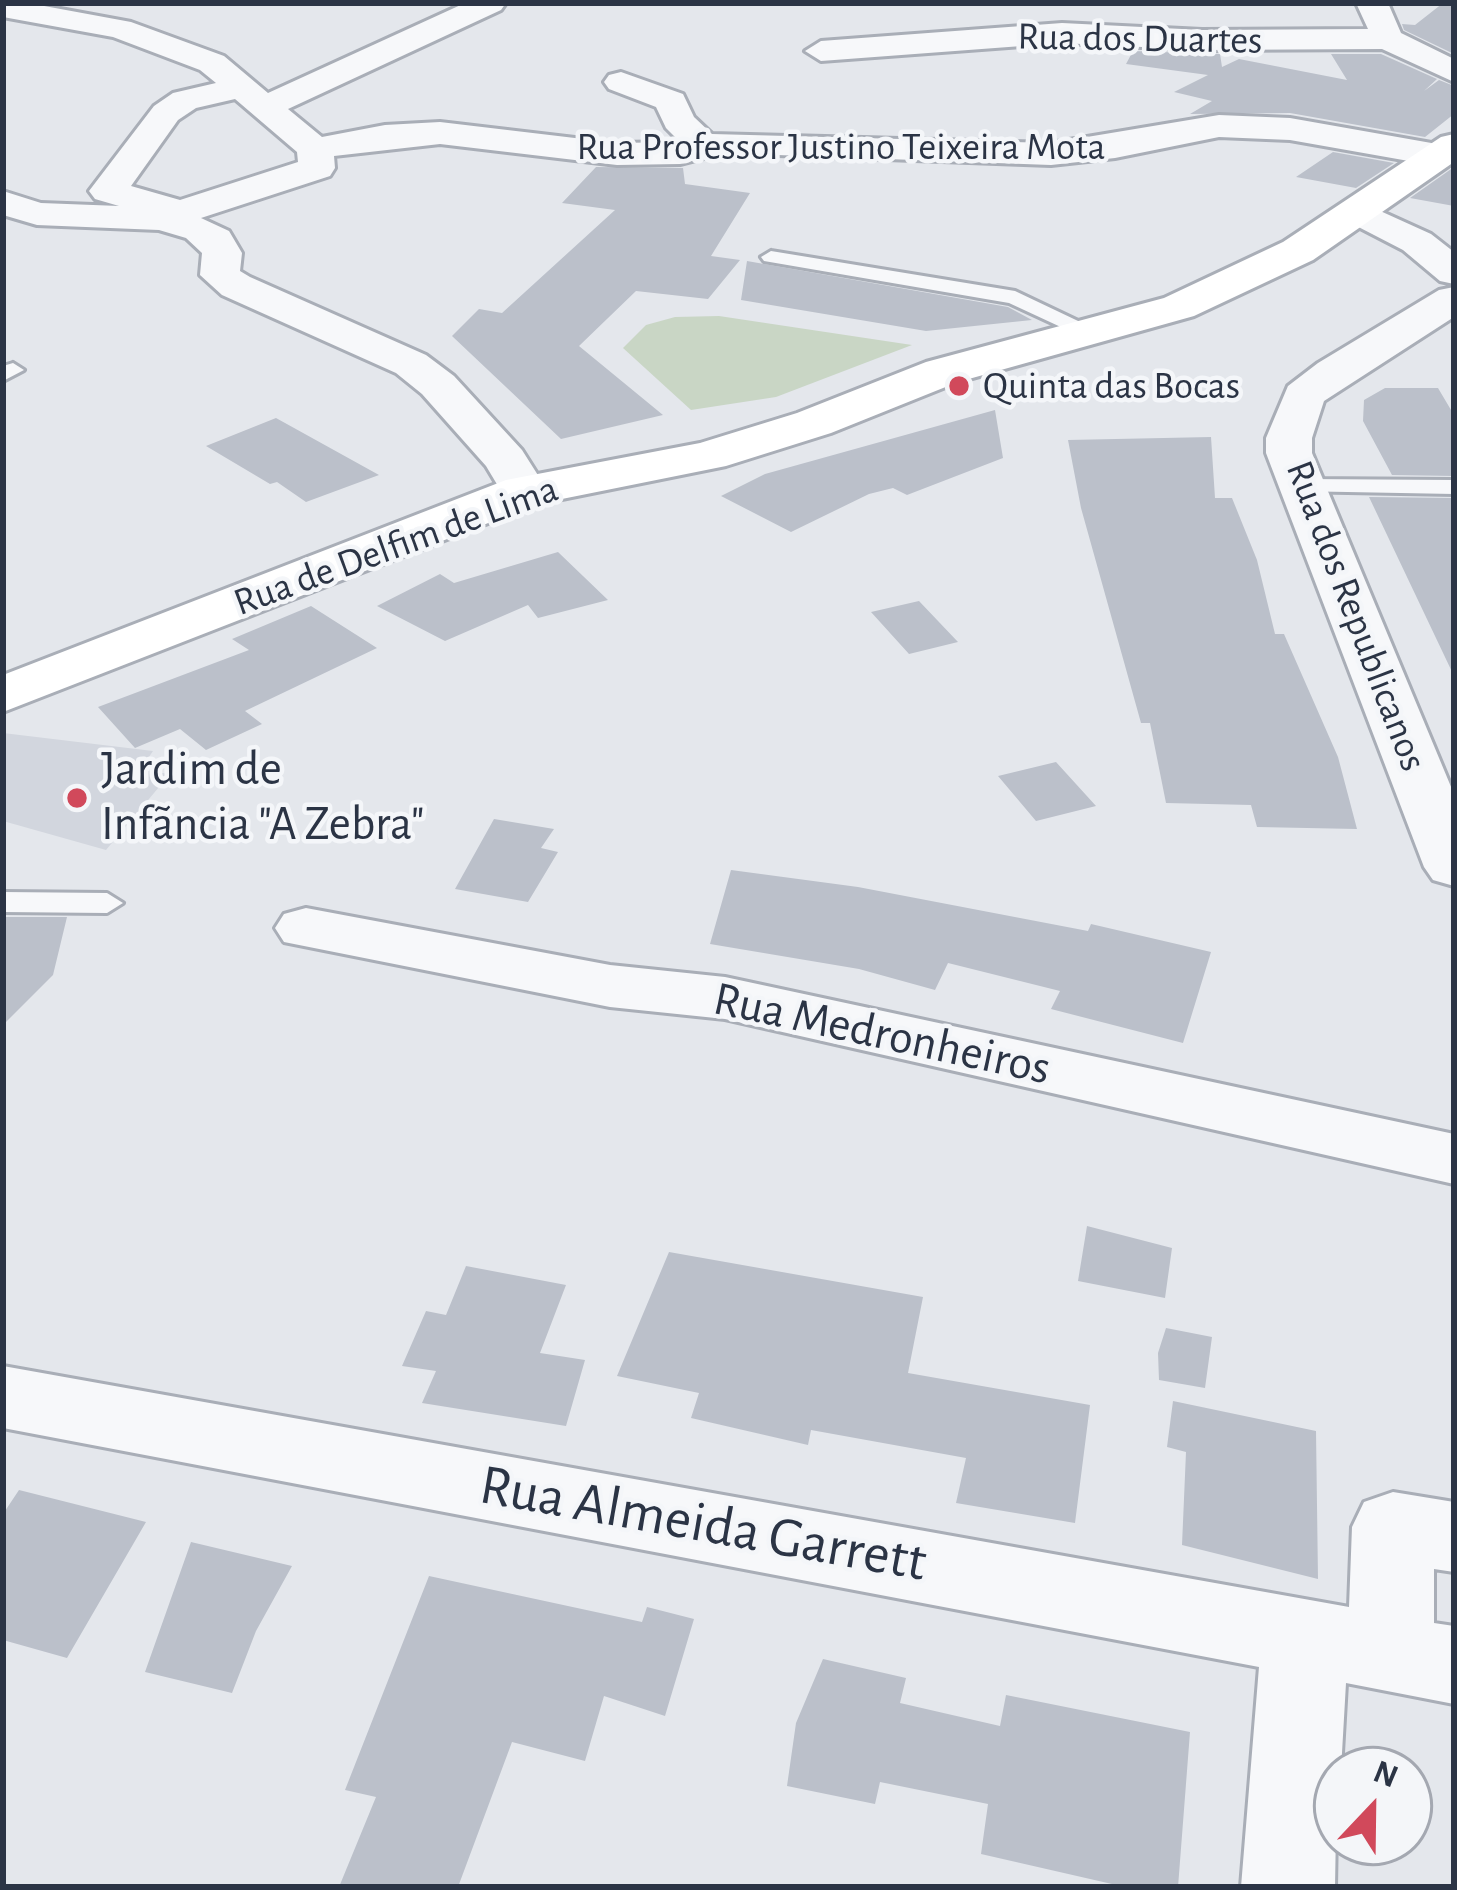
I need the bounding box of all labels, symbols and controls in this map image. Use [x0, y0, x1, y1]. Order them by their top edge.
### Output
street label: Rua dos Duartes [1017, 13, 1263, 65]
street label: Rua Professor Justino Teixeira Mota [576, 124, 1106, 170]
place label: Quinta das Bocas [983, 363, 1240, 409]
marker: Quinta das Bocas [946, 373, 972, 399]
street label: Rua dos Republicanos [1275, 454, 1437, 778]
street label: Rua de Delfim de Lima [228, 466, 564, 626]
place label: Jardim de Infãncia "A Zebra" [101, 741, 424, 854]
marker: Jardim de Infãncia "A Zebra" [64, 785, 90, 811]
street label: Rua Medronheiros [708, 970, 1056, 1098]
street label: Rua Almeida Garrett [474, 1451, 932, 1597]
north arrow [1313, 1746, 1433, 1866]
text: N [1369, 1755, 1402, 1795]

